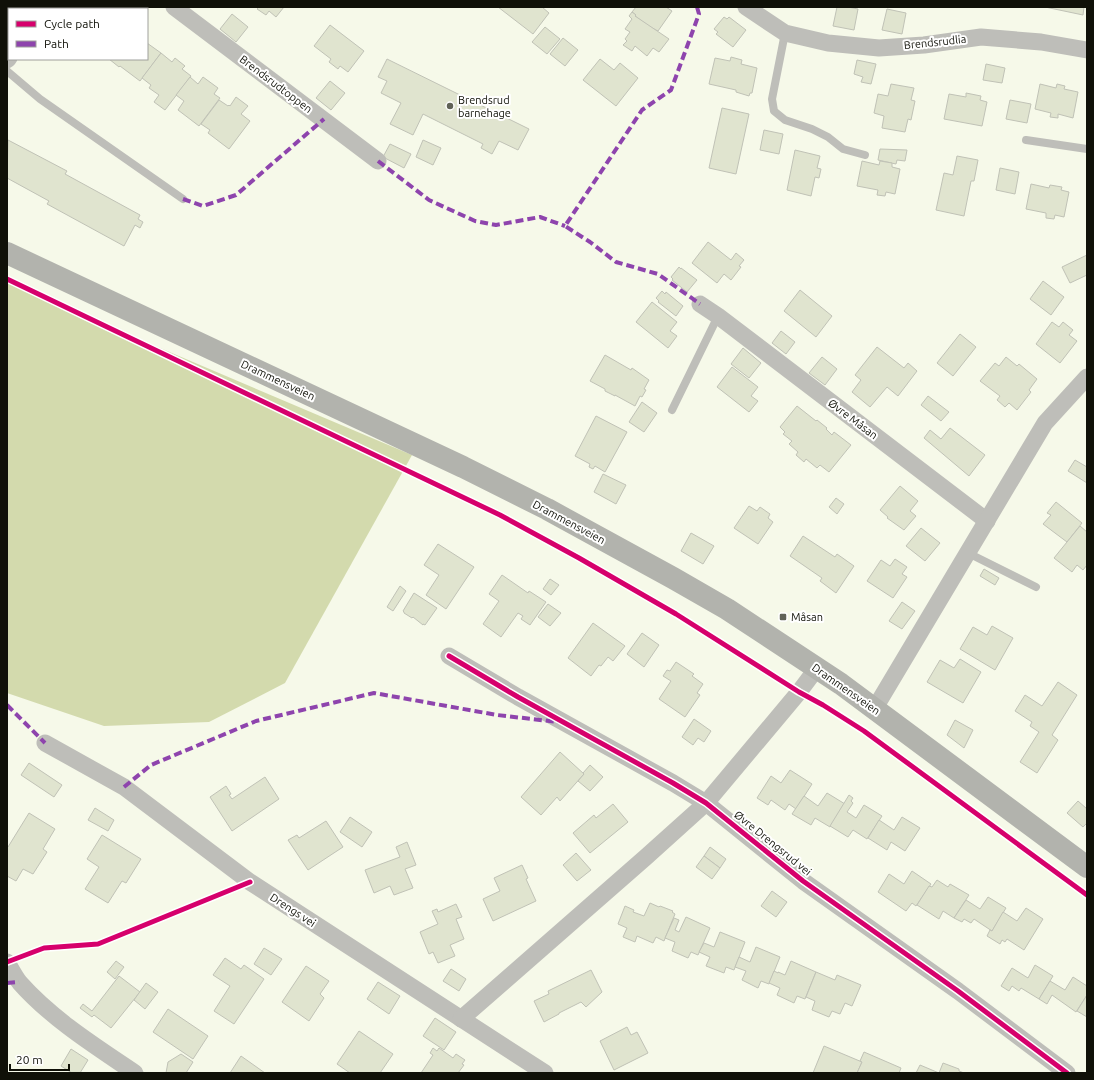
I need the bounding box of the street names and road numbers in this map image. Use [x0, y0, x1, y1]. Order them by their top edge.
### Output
street label: Brendsrudlia [903, 33, 967, 51]
street label: Brendsrudtoppen [237, 53, 315, 115]
street label: Drammensveien [239, 358, 317, 402]
street label: Øvre Måsan [826, 397, 880, 441]
street label: Drammensveien [531, 498, 607, 546]
street label: Drammensveien [810, 661, 882, 717]
street label: Øvre Drengsrud vei [732, 808, 814, 878]
street label: Drengs vei [268, 891, 318, 929]

